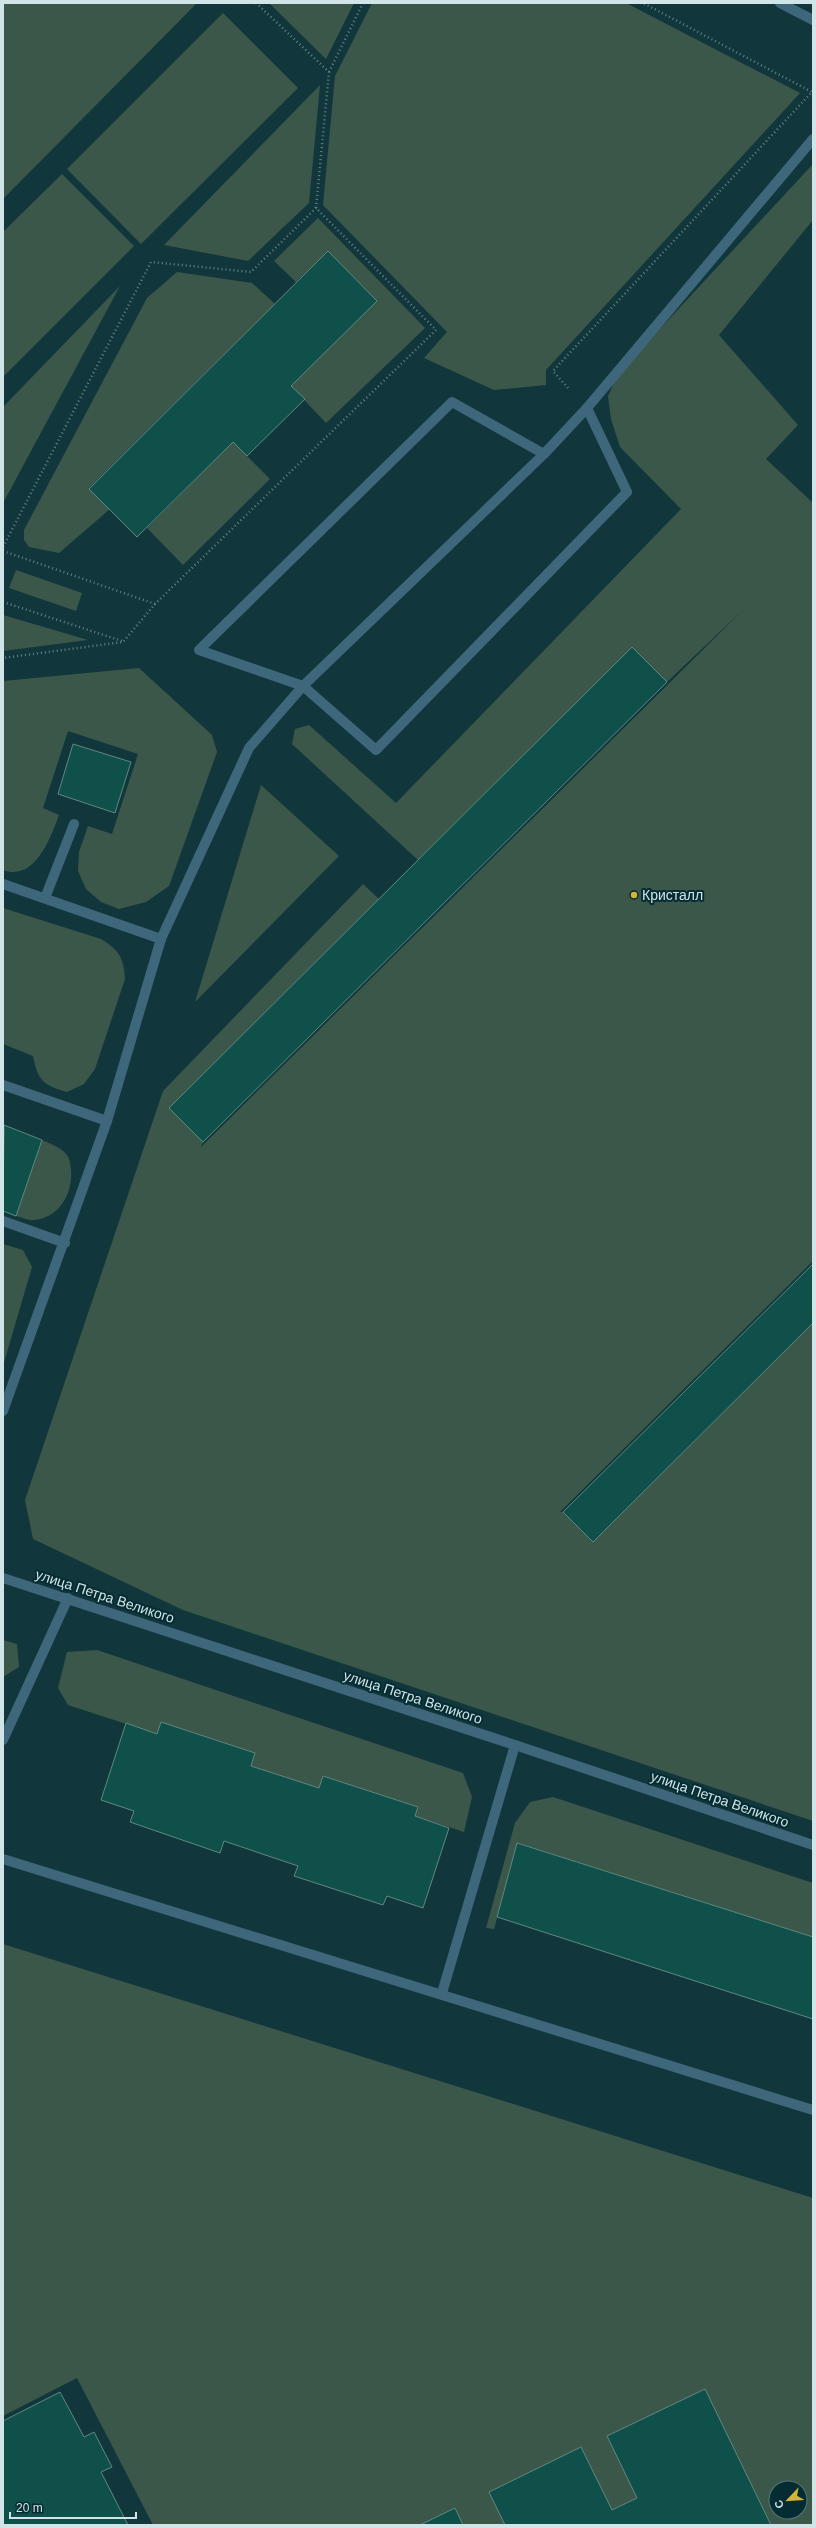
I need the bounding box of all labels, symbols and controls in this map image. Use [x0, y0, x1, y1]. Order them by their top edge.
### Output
place label: Кристалл [642, 887, 703, 903]
marker: Кристалл [629, 890, 639, 900]
street label: улица Петра Великого [34, 1566, 177, 1626]
street label: улица Петра Великого [342, 1667, 485, 1727]
street label: улица Петра Великого [649, 1768, 791, 1830]
north arrow [768, 2480, 808, 2520]
scale bar [10, 2494, 136, 2520]
text: С [772, 2498, 786, 2510]
text: 20 m [16, 2501, 43, 2515]

